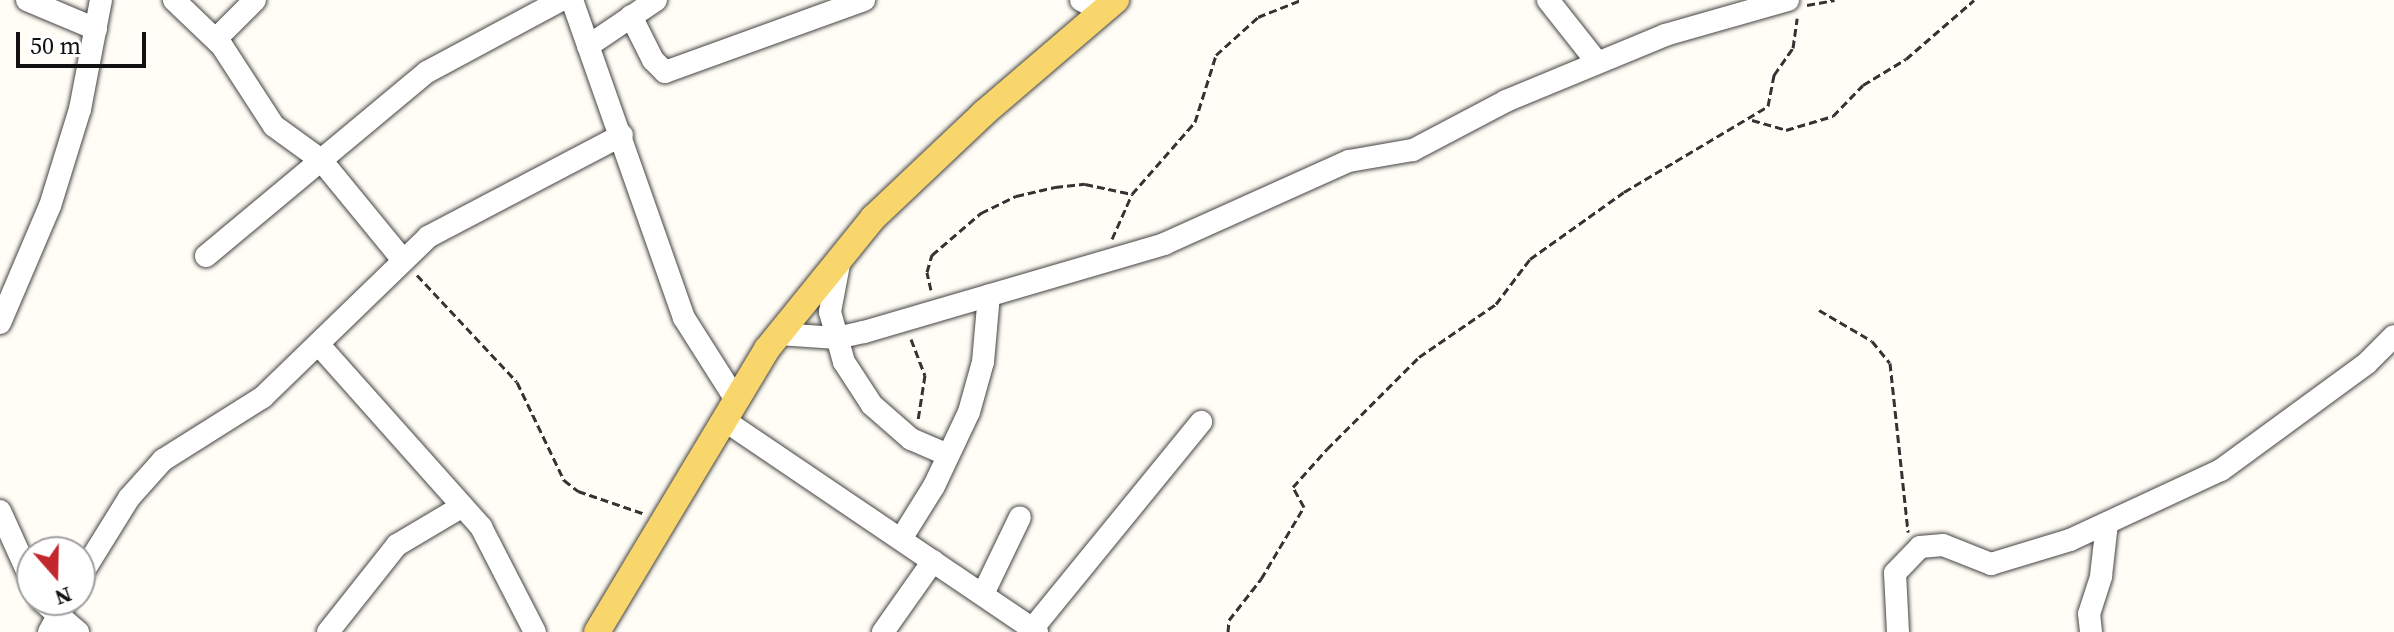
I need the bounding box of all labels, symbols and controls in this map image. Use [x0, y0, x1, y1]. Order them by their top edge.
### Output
scale bar [20, 16, 150, 66]
text: 50 m [30, 29, 81, 62]
north arrow [16, 536, 96, 616]
text: N [51, 580, 76, 614]

